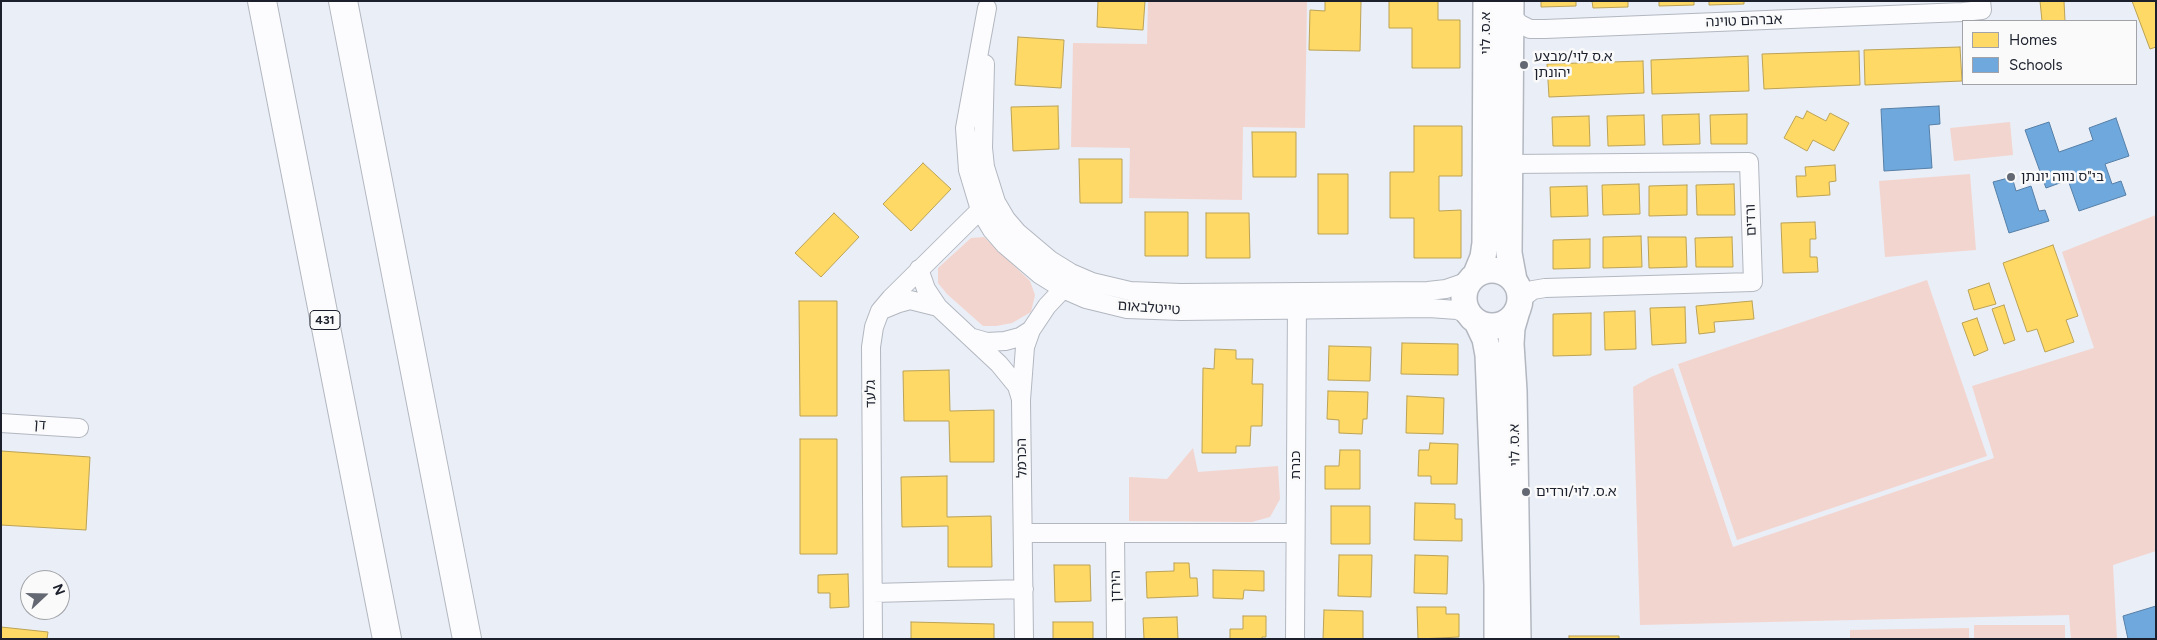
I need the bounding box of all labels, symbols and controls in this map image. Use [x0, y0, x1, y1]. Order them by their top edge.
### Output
street label: אברהם טוינה [1705, 11, 1783, 31]
street label: א.ס. לוי [1478, 12, 1494, 54]
legend [1962, 20, 2137, 85]
text: Homes [2009, 31, 2057, 49]
place label: א.ס לוי/מבצע יהונתן [1534, 49, 1613, 82]
text: Schools [2009, 56, 2062, 74]
marker: א.ס לוי/מבצע יהונתן [1518, 59, 1530, 71]
place label: בי"ס נווה יונתן [2021, 169, 2104, 185]
marker: בי"ס נווה יונתן [2005, 171, 2017, 183]
street label: ורדים [1742, 204, 1760, 236]
street label: טייטלבאום [1117, 297, 1181, 319]
road number: 431 [310, 310, 340, 330]
street label: גלעד [862, 380, 880, 408]
street label: דן [33, 416, 47, 434]
street label: א.ס. לוי [1506, 423, 1524, 467]
street label: הכרמל [1013, 438, 1031, 478]
street label: כנרת [1288, 450, 1304, 480]
place label: א.ס. לוי/ורדים [1536, 484, 1616, 500]
marker: א.ס. לוי/ורדים [1520, 486, 1532, 498]
north arrow [20, 570, 70, 620]
street label: הירדן [1107, 570, 1125, 602]
text: N [49, 582, 68, 598]

